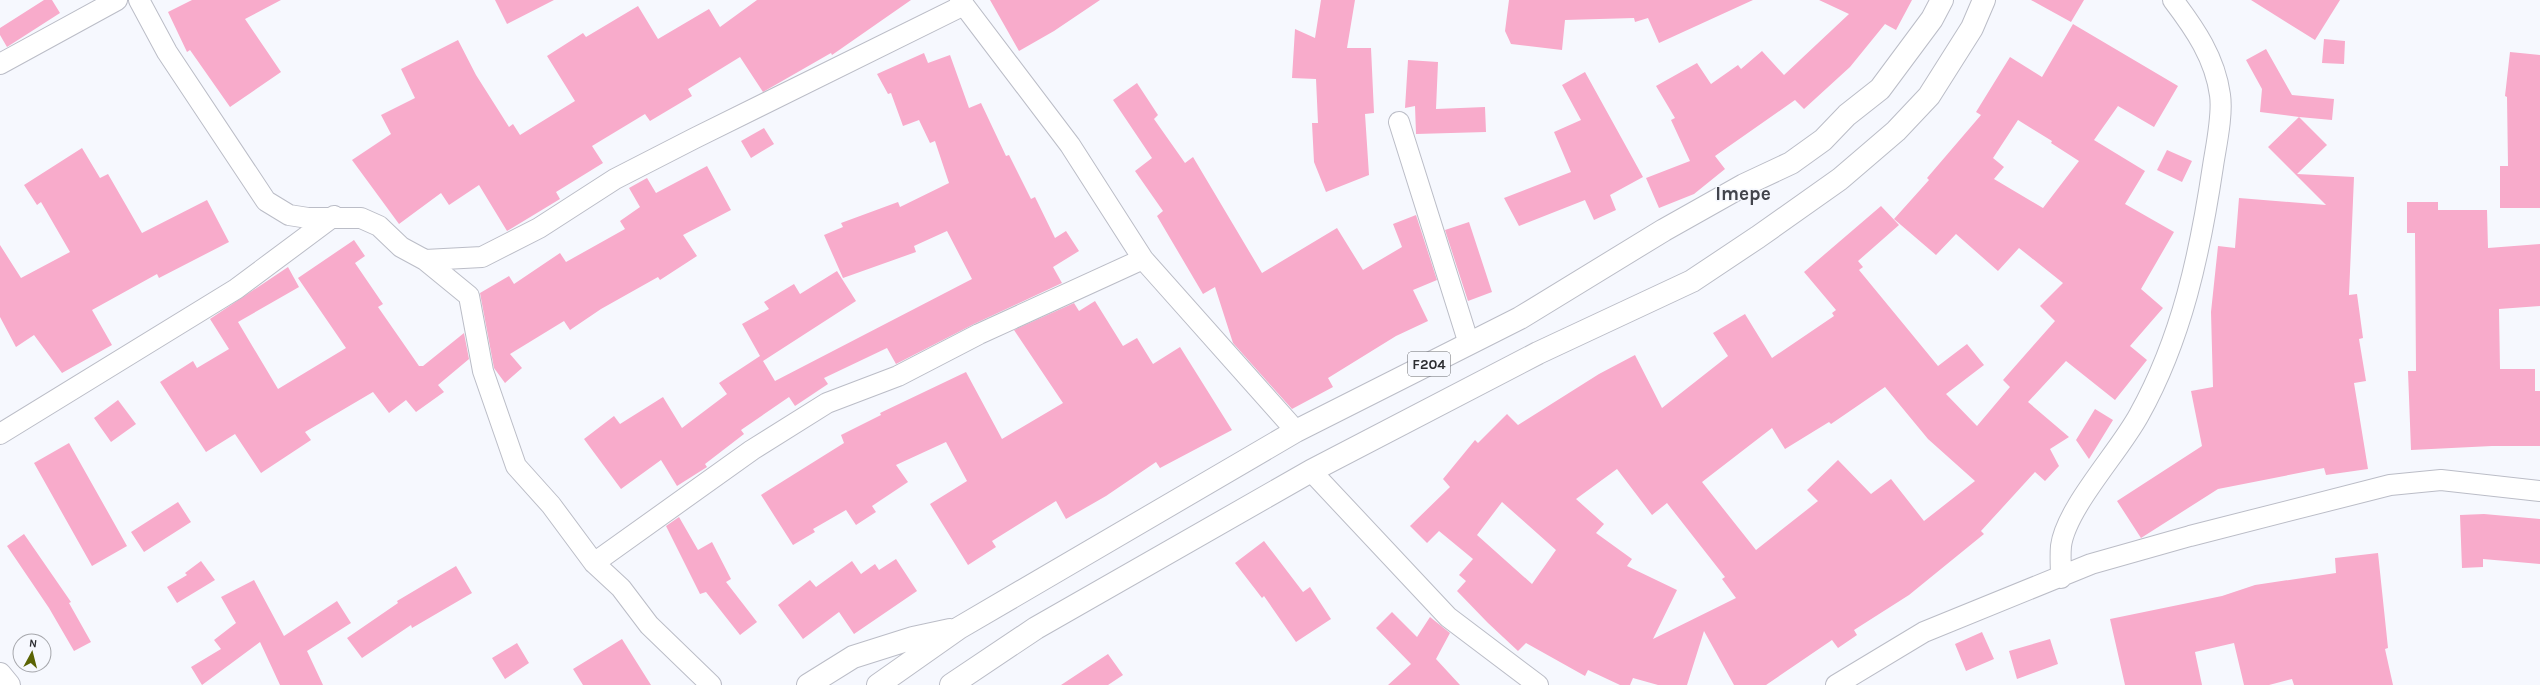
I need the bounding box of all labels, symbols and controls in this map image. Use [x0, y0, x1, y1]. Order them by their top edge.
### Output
district label: Imepe [1715, 183, 1771, 205]
road number: F204 [1408, 352, 1450, 376]
north arrow [12, 633, 52, 673]
text: N [28, 637, 38, 651]

